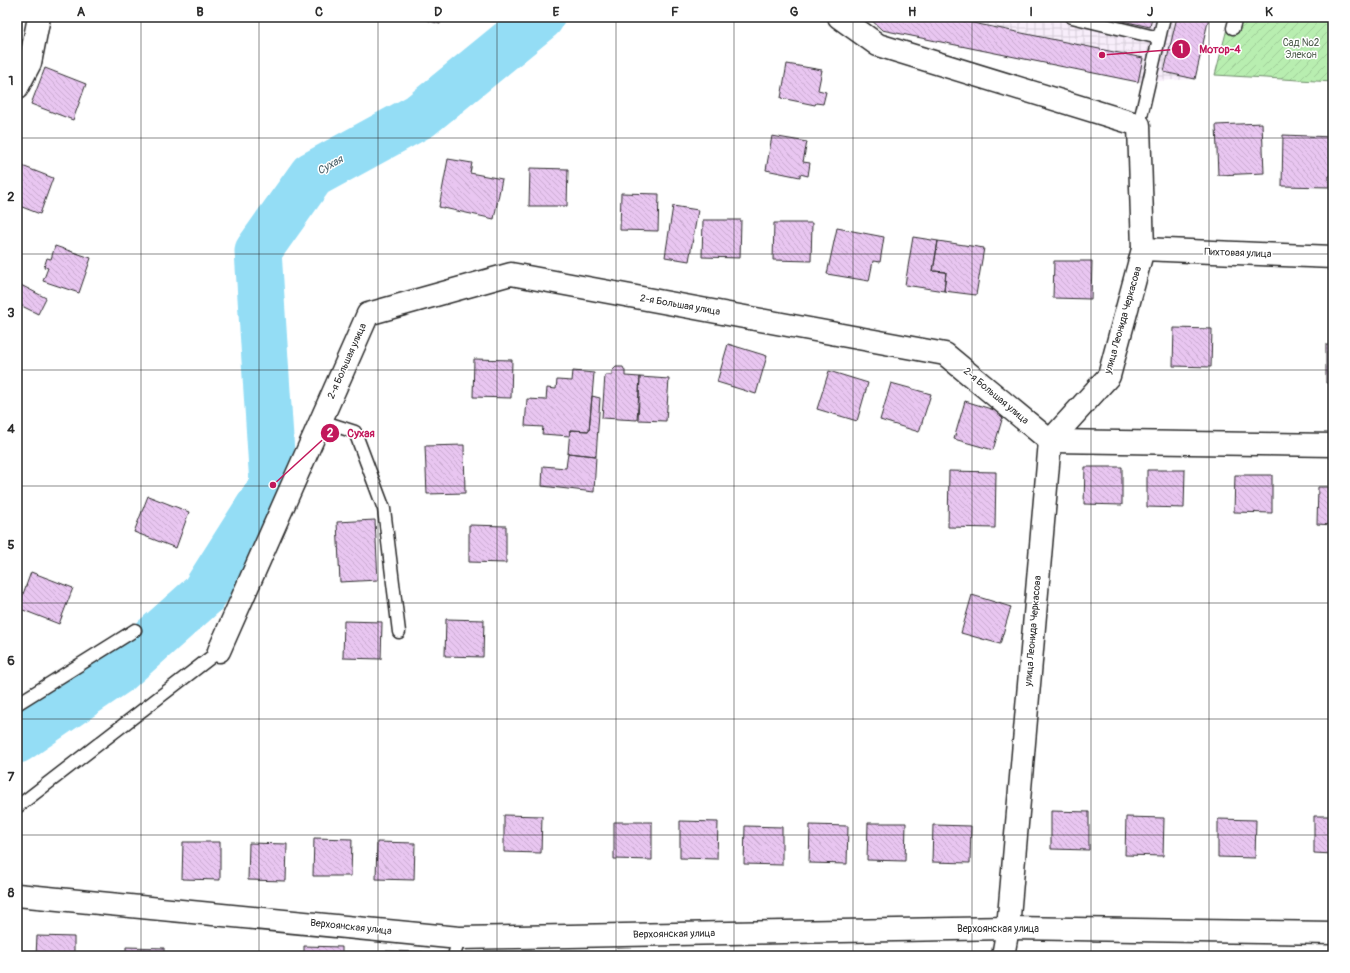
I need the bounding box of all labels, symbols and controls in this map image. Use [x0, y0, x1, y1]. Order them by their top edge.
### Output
text: A [77, 4, 86, 20]
text: B [196, 4, 204, 20]
text: C [315, 4, 323, 20]
text: D [434, 4, 442, 20]
text: E [553, 4, 560, 20]
text: F [671, 4, 679, 20]
text: G [790, 4, 799, 20]
text: H [908, 4, 916, 20]
text: I [1029, 4, 1033, 20]
text: J [1147, 4, 1153, 20]
text: K [1265, 4, 1273, 20]
callout: Мотор-4 [1171, 37, 1249, 60]
park label: Сад №2 Элекон [1283, 37, 1320, 61]
text: 1 [1179, 42, 1183, 57]
text: Мотор-4 [1199, 43, 1241, 56]
text: 1 [8, 73, 14, 89]
water label: Сухая [315, 152, 347, 177]
text: 2 [7, 189, 15, 205]
street label: Пихтовая улица [1204, 246, 1272, 260]
street label: улица Леонида Черкасова [1102, 265, 1144, 376]
street label: 2-я Большая улица [639, 292, 721, 318]
text: 3 [7, 305, 15, 321]
street label: 2-я Большая улица [325, 321, 369, 401]
street label: 2-я Большая улица [961, 365, 1031, 427]
text: 4 [7, 421, 15, 437]
callout: Сухая [320, 422, 383, 445]
text: 2 [327, 426, 334, 441]
text: Сухая [347, 427, 375, 440]
text: 5 [7, 537, 15, 553]
street label: улица Леонида Черкасова [1022, 575, 1044, 688]
text: 6 [7, 653, 15, 669]
text: 7 [8, 769, 15, 785]
text: 8 [8, 885, 15, 901]
street label: Верхоянская улица [310, 917, 393, 937]
street label: Верхоянская улица [957, 923, 1039, 935]
street label: Верхоянская улица [633, 927, 715, 941]

